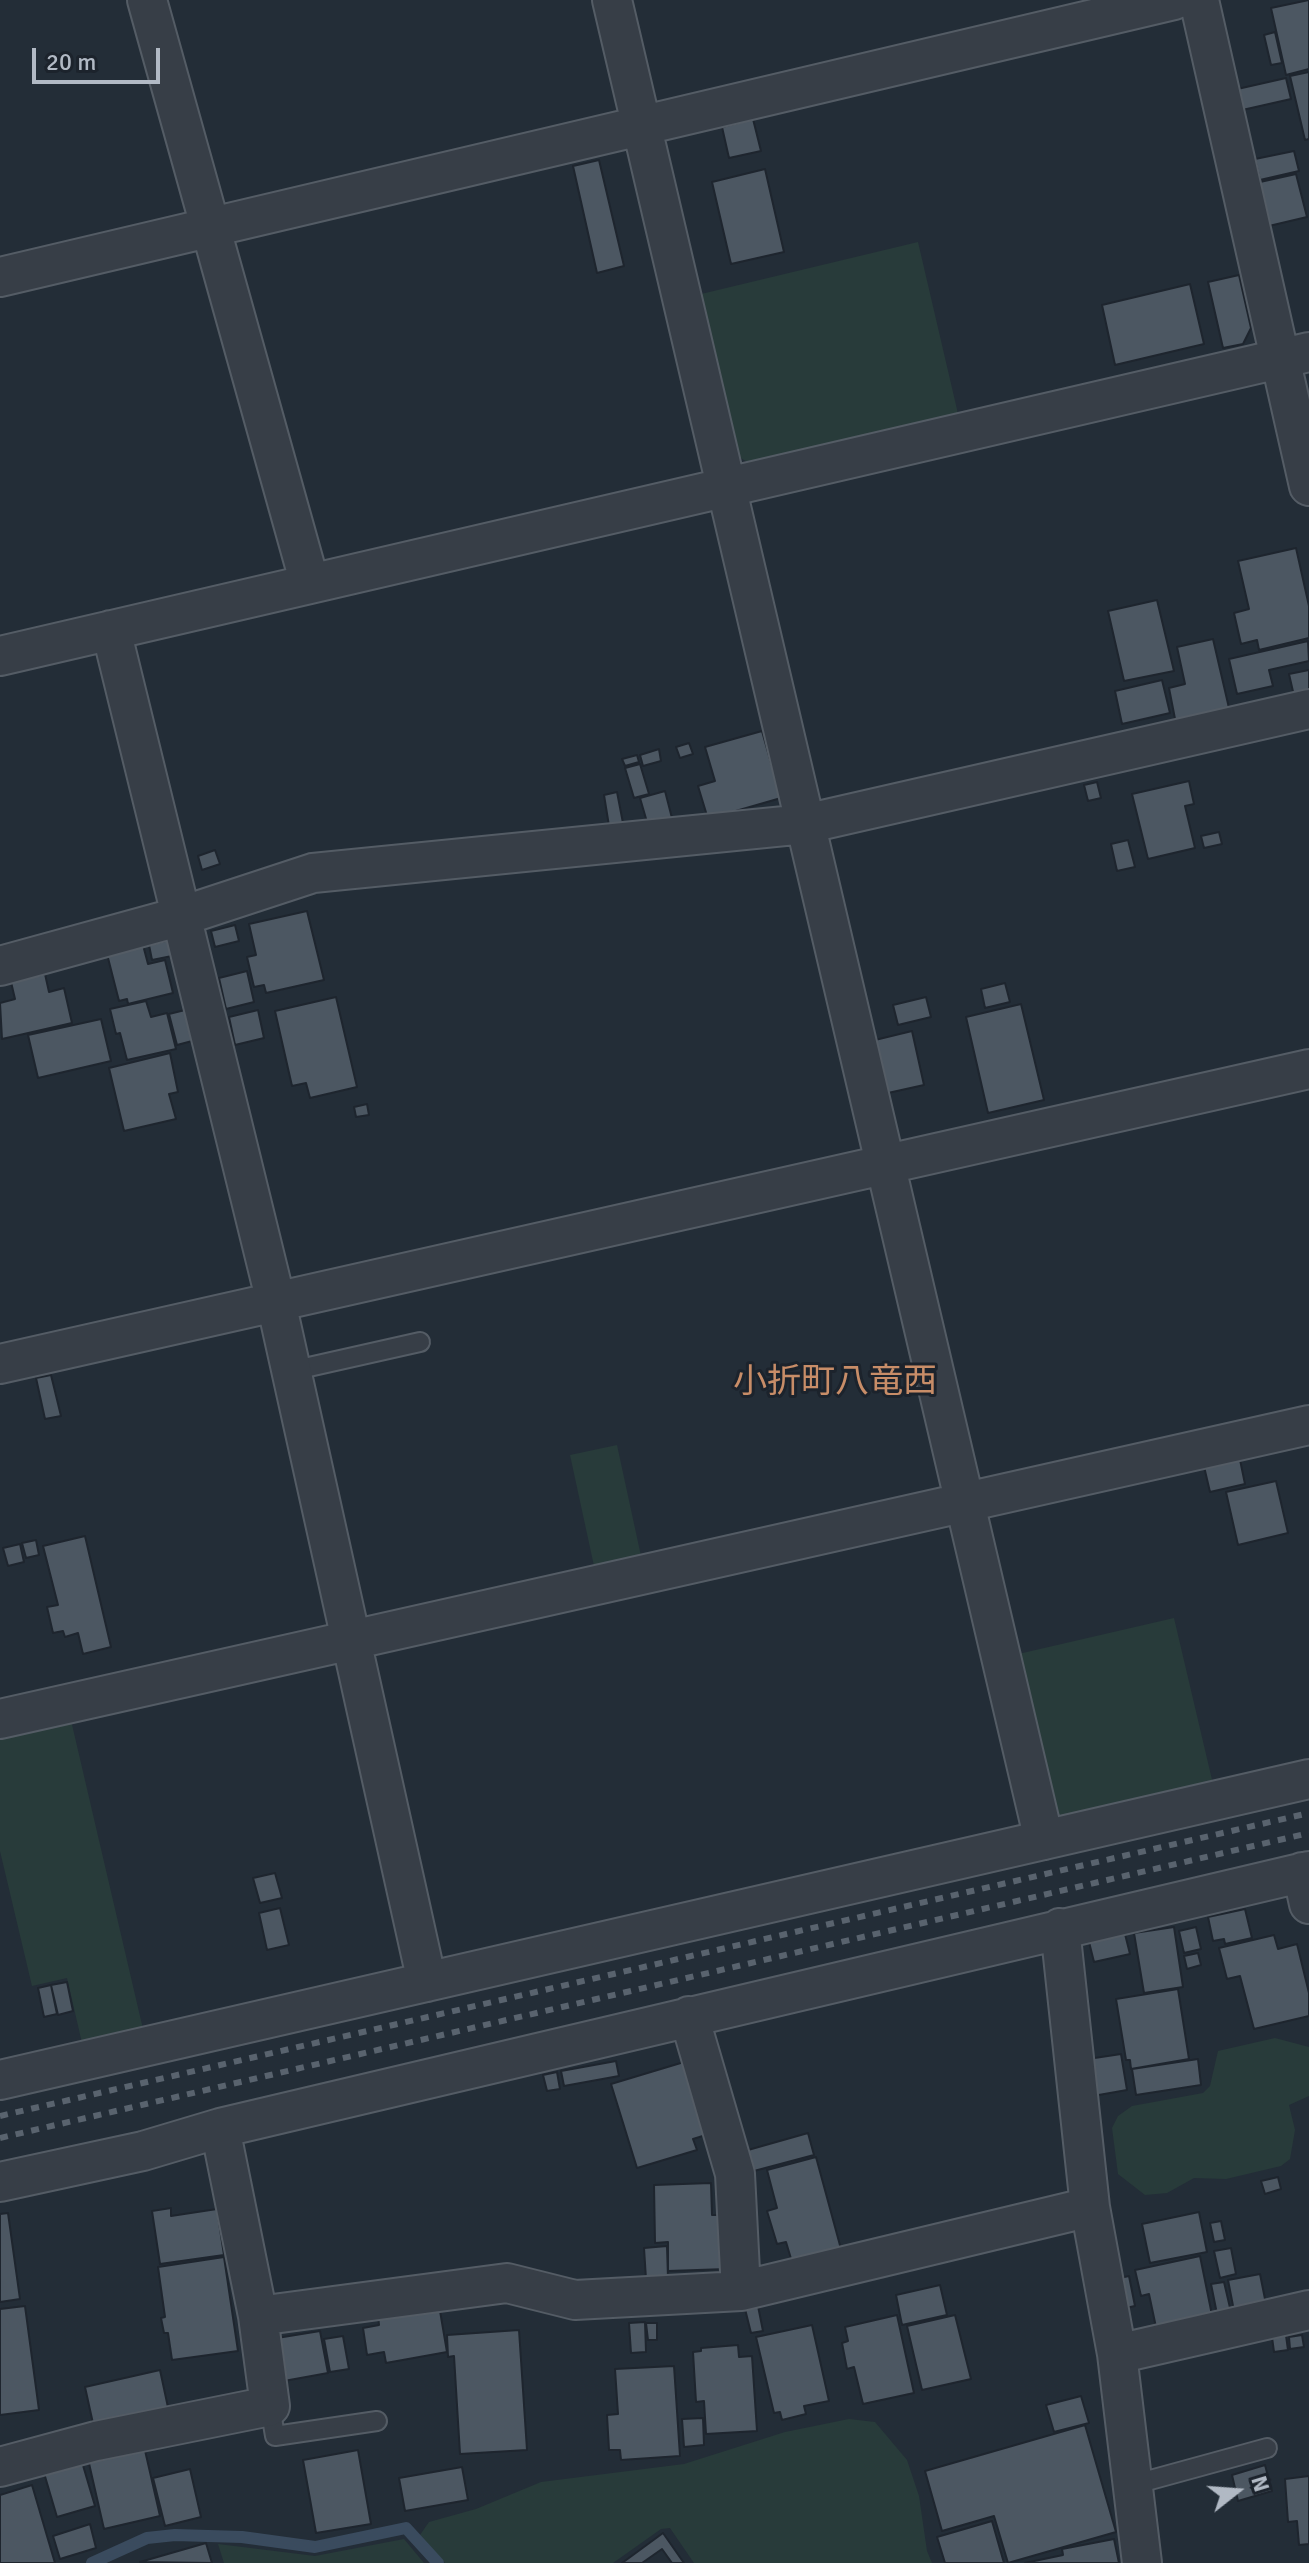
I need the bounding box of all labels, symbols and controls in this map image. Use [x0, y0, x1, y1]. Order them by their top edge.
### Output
scale bar [36, 32, 164, 82]
text: 20 m [46, 47, 96, 77]
district label: 小折町八竜西 [733, 1363, 937, 1403]
north arrow [1197, 2451, 1277, 2531]
text: N [1245, 2473, 1276, 2495]

